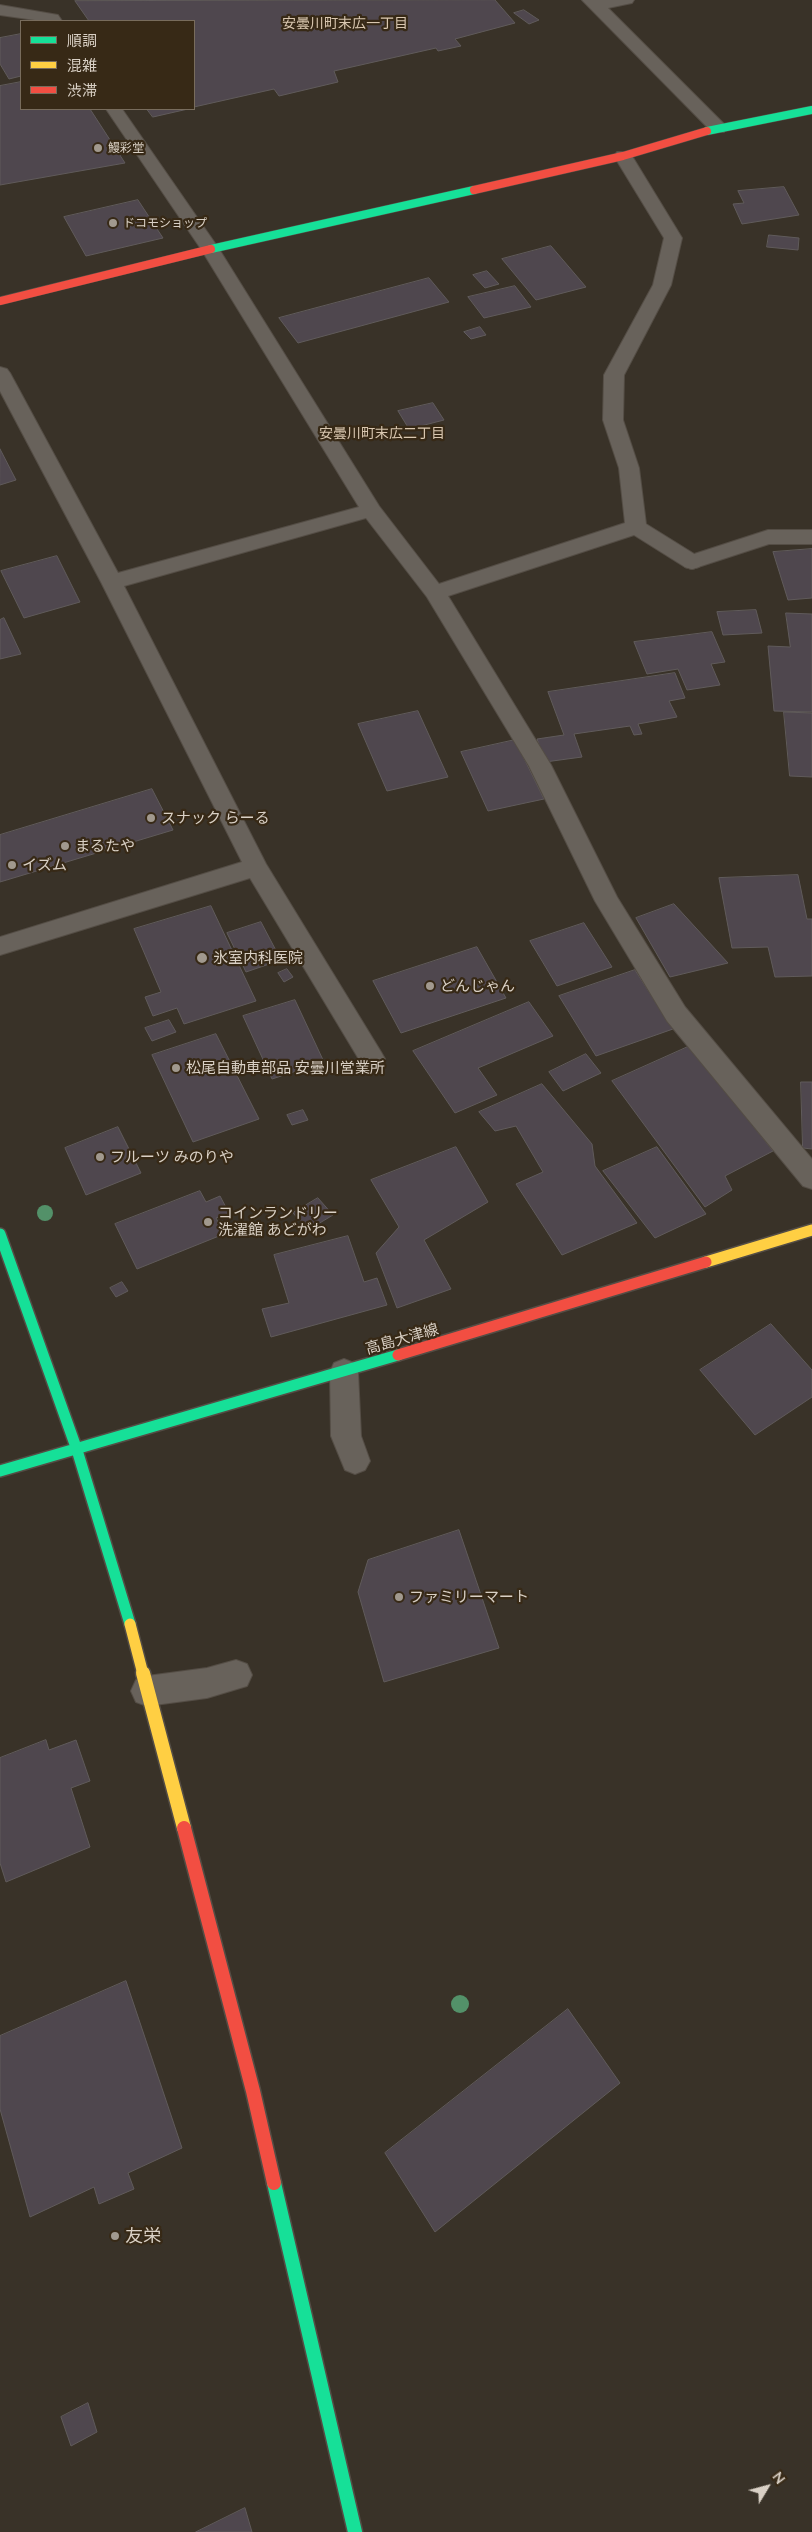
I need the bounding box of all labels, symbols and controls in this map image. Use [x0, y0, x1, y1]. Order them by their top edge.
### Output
district label: 安曇川町末広一丁目 [282, 15, 408, 31]
legend [20, 20, 195, 110]
text: 順調 [67, 31, 97, 49]
text: 混雑 [67, 56, 97, 74]
text: 渋滞 [67, 81, 97, 99]
place label: 鰻彩堂 [108, 141, 144, 155]
marker: 鰻彩堂 [92, 142, 104, 154]
place label: ドコモショップ [123, 216, 207, 230]
marker: ドコモショップ [107, 217, 119, 229]
district label: 安曇川町末広二丁目 [319, 425, 445, 441]
place label: スナック らーる [161, 809, 270, 827]
marker: スナック らーる [145, 812, 157, 824]
place label: まるたや [75, 837, 135, 855]
marker: まるたや [59, 840, 71, 852]
place label: イズム [22, 856, 67, 874]
marker: イズム [6, 859, 18, 871]
place label: 氷室内科医院 [213, 949, 303, 967]
marker: 氷室内科医院 [195, 951, 209, 965]
place label: どんじゃん [440, 977, 515, 995]
marker: どんじゃん [424, 980, 436, 992]
place label: 松尾自動車部品 安曇川営業所 [186, 1059, 385, 1077]
marker: 松尾自動車部品 安曇川営業所 [170, 1062, 182, 1074]
place label: フルーツ みのりや [110, 1148, 234, 1166]
marker: フルーツ みのりや [94, 1151, 106, 1163]
place label: コインランドリー 洗濯館 あどがわ [218, 1204, 338, 1239]
marker: コインランドリー 洗濯館 あどがわ [202, 1216, 214, 1228]
street label: 高島大津線 [363, 1320, 441, 1358]
place label: ファミリーマート [409, 1588, 529, 1606]
marker: ファミリーマート [393, 1591, 405, 1603]
place label: 友栄 [125, 2225, 161, 2247]
marker: 友栄 [109, 2230, 121, 2242]
north arrow [742, 2462, 792, 2512]
text: N [769, 2468, 789, 2487]

